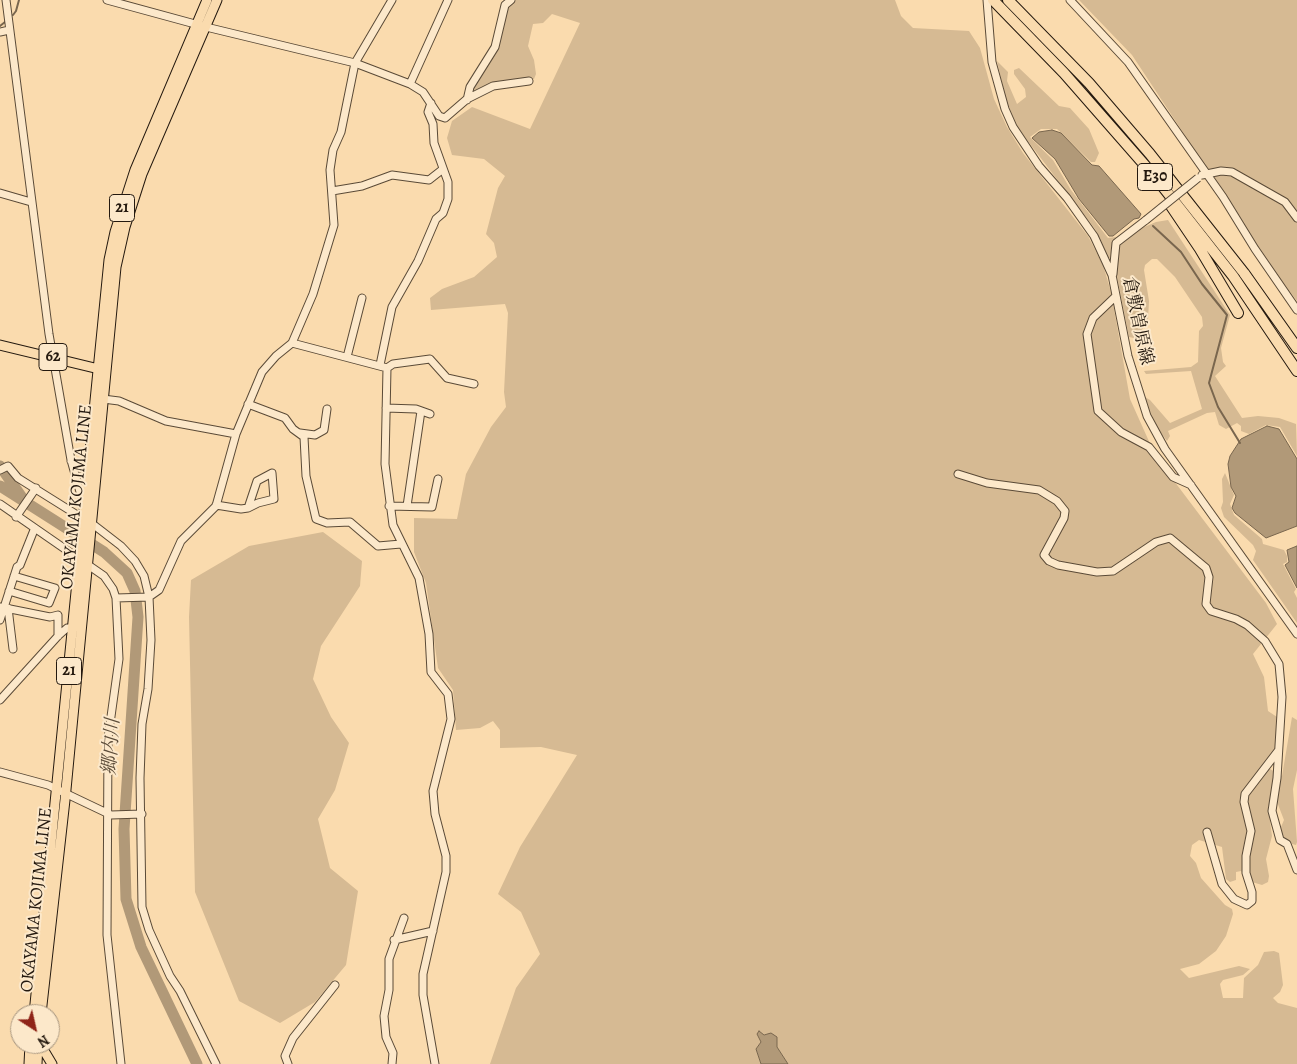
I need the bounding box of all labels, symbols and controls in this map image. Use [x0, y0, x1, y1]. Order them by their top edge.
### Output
road number: E30 [1138, 163, 1172, 190]
road number: 21 [110, 194, 134, 222]
street label: 倉敷曽原線 [1117, 275, 1157, 367]
road number: 62 [39, 344, 67, 371]
street label: OKAYAMA KOJIMA LINE [57, 403, 97, 591]
road number: 21 [56, 658, 82, 684]
water label: 郷内川 [99, 718, 125, 776]
street label: OKAYAMA KOJIMA LINE [17, 806, 57, 994]
north arrow [10, 1004, 60, 1054]
text: N [34, 1030, 53, 1052]

